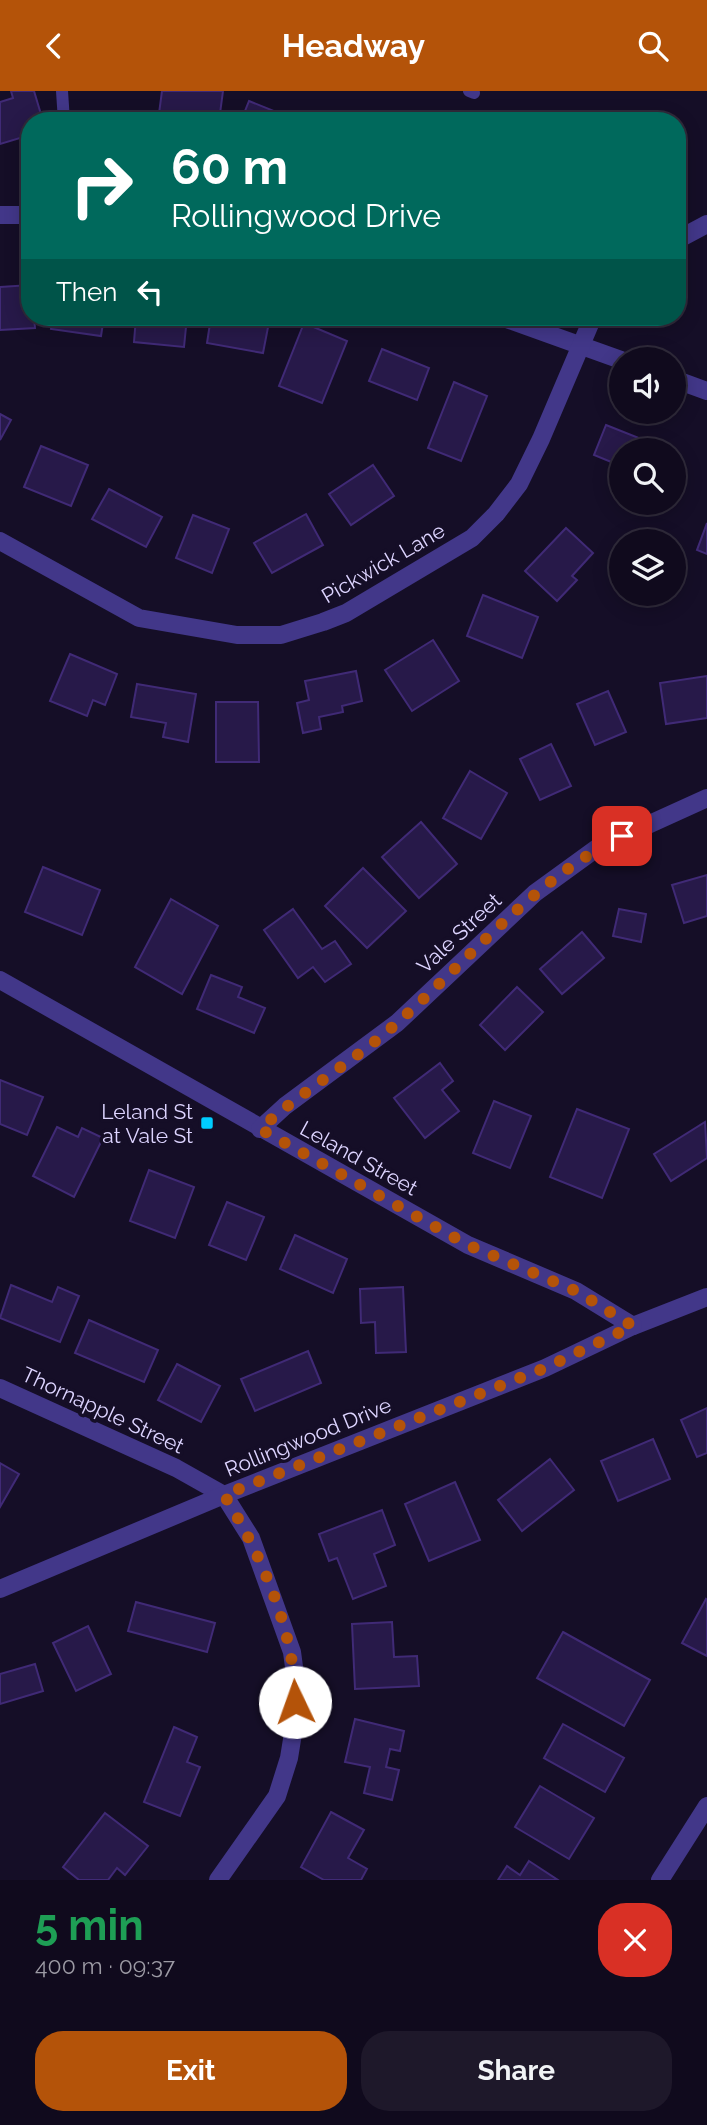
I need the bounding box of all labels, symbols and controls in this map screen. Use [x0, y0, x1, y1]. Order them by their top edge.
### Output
icon: back [35, 27, 73, 65]
text: Headway [282, 27, 425, 64]
icon: search [634, 27, 672, 65]
text: 60 m [171, 138, 288, 195]
icon: right [56, 140, 147, 231]
text: Rollingwood Drive [171, 197, 441, 234]
icon: left [131, 273, 169, 311]
text: Then [56, 277, 117, 307]
map controls [609, 347, 686, 606]
button: sound [609, 347, 686, 424]
button: search [609, 438, 686, 515]
street label: Pickwick Lane [317, 518, 449, 608]
button: layers [609, 529, 686, 606]
pin [592, 806, 652, 866]
icon: arrive [603, 817, 641, 855]
street label: Vale Street [412, 888, 506, 978]
place label: Leland St at Vale St [101, 1099, 193, 1148]
marker: Leland St at Vale St [199, 1115, 215, 1131]
street label: Leland Street [296, 1115, 422, 1201]
street label: Thornapple Street [18, 1361, 188, 1459]
street label: Rollingwood Drive [221, 1392, 395, 1482]
position arrow [258, 1665, 332, 1739]
text: 5 min [35, 1901, 144, 1950]
button: close [598, 1903, 672, 1977]
text: 400 m · 09:37 [35, 1952, 175, 1979]
button: Exit [35, 2031, 347, 2111]
button: Share [361, 2031, 672, 2111]

